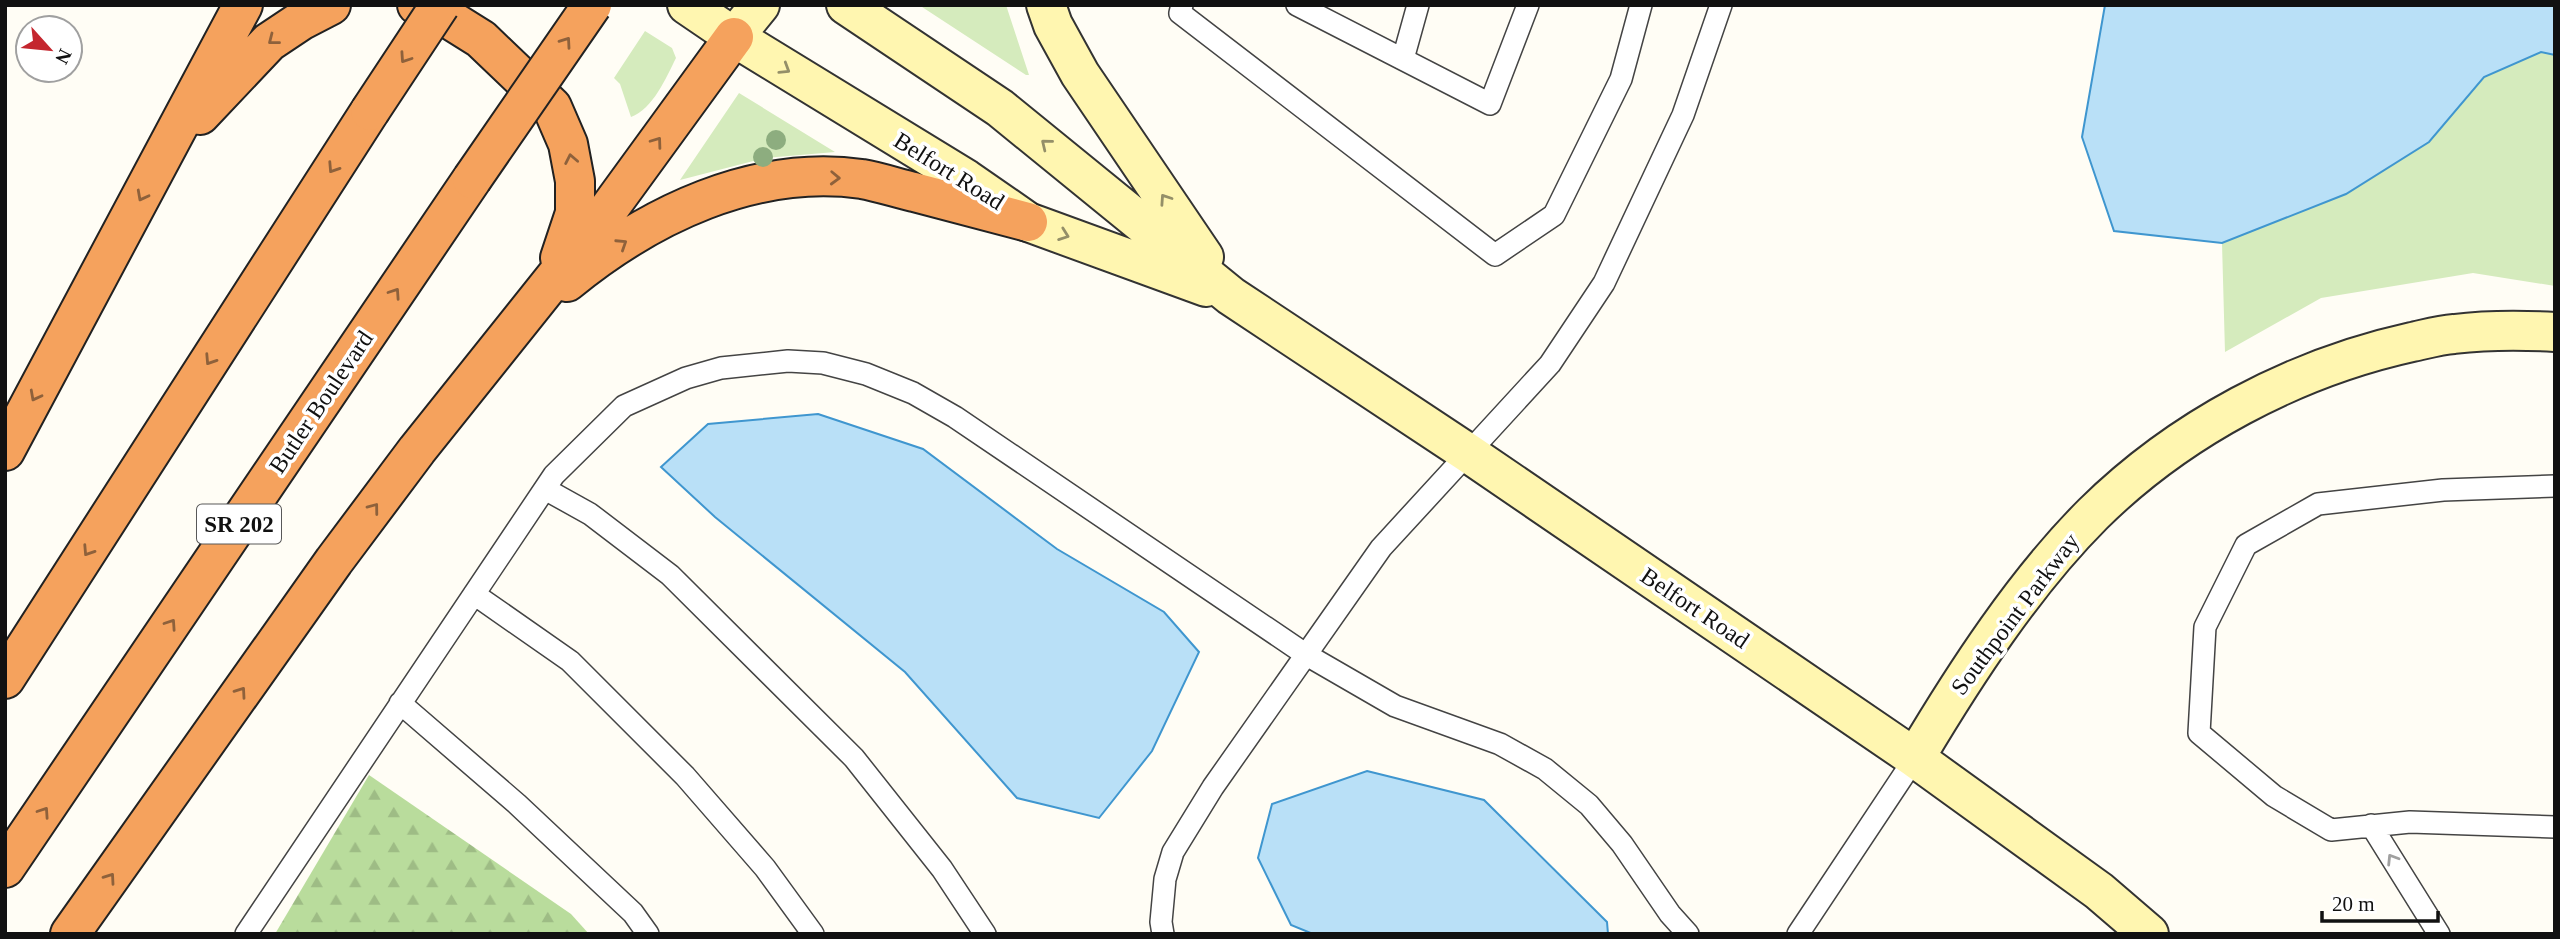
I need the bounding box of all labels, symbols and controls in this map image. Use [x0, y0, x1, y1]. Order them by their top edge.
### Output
north arrow [14, 14, 84, 84]
one-way arrow [268, 31, 281, 44]
one-way arrow [558, 37, 570, 50]
text: N [51, 46, 76, 68]
one-way arrow [400, 50, 413, 63]
one-way arrow [778, 61, 791, 74]
street label: Belfort Road [889, 127, 1009, 215]
one-way arrow [649, 137, 662, 150]
one-way arrow [1041, 140, 1054, 152]
one-way arrow [565, 153, 580, 165]
one-way arrow [328, 160, 341, 173]
one-way arrow [829, 171, 840, 186]
one-way arrow [137, 188, 150, 201]
one-way arrow [1161, 194, 1173, 207]
one-way arrow [1058, 227, 1070, 241]
one-way arrow [614, 240, 627, 253]
one-way arrow [387, 288, 399, 301]
street label: Butler Boulevard [264, 326, 378, 478]
one-way arrow [206, 352, 219, 365]
one-way arrow [29, 389, 43, 401]
one-way arrow [366, 503, 378, 516]
road number: SR 202 [197, 504, 281, 544]
street label: Southpoint Parkway [1946, 528, 2084, 700]
one-way arrow [83, 544, 96, 557]
street label: Belfort Road [1636, 562, 1754, 654]
one-way arrow [163, 618, 176, 631]
one-way arrow [233, 687, 245, 700]
one-way arrow [35, 807, 48, 820]
one-way arrow [2387, 853, 2400, 866]
one-way arrow [101, 873, 114, 886]
scale bar [2322, 880, 2438, 924]
text: 20 m [2332, 892, 2375, 916]

